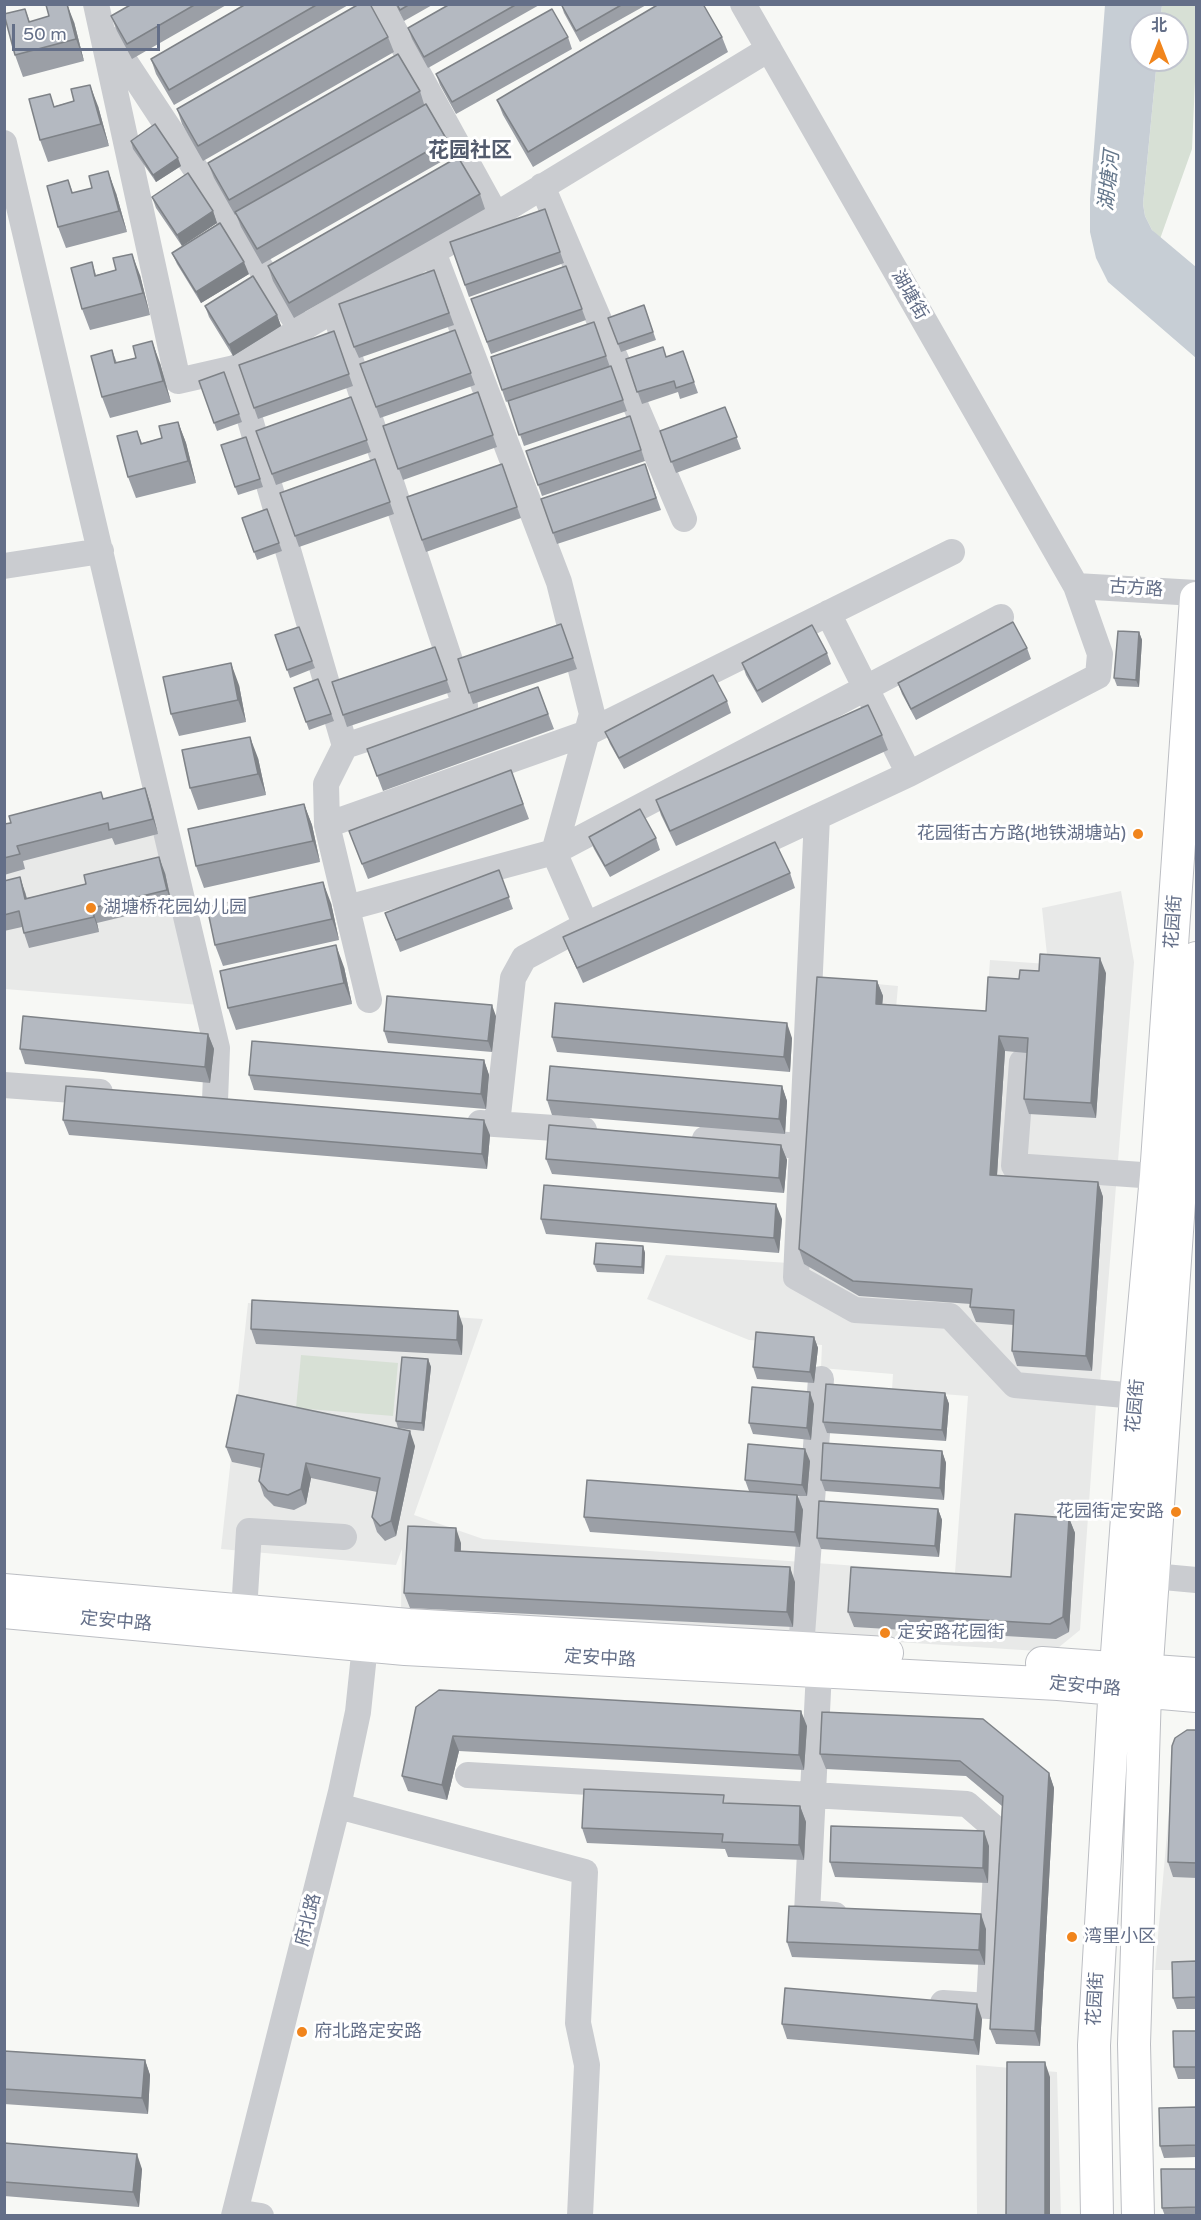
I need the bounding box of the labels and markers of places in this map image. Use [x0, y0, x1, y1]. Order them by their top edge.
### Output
place label: 花园街古方路(地铁湖塘站) [917, 823, 1126, 845]
marker: 花园街古方路(地铁湖塘站) [1131, 827, 1145, 841]
place label: 湖塘桥花园幼儿园 [103, 897, 247, 919]
marker: 湖塘桥花园幼儿园 [84, 901, 98, 915]
place label: 花园街定安路 [1056, 1501, 1164, 1523]
marker: 花园街定安路 [1169, 1505, 1183, 1519]
place label: 定安路花园街 [897, 1622, 1005, 1644]
marker: 定安路花园街 [878, 1626, 892, 1640]
place label: 湾里小区 [1084, 1926, 1156, 1948]
marker: 湾里小区 [1065, 1930, 1079, 1944]
place label: 府北路定安路 [314, 2021, 422, 2043]
marker: 府北路定安路 [295, 2025, 309, 2039]

